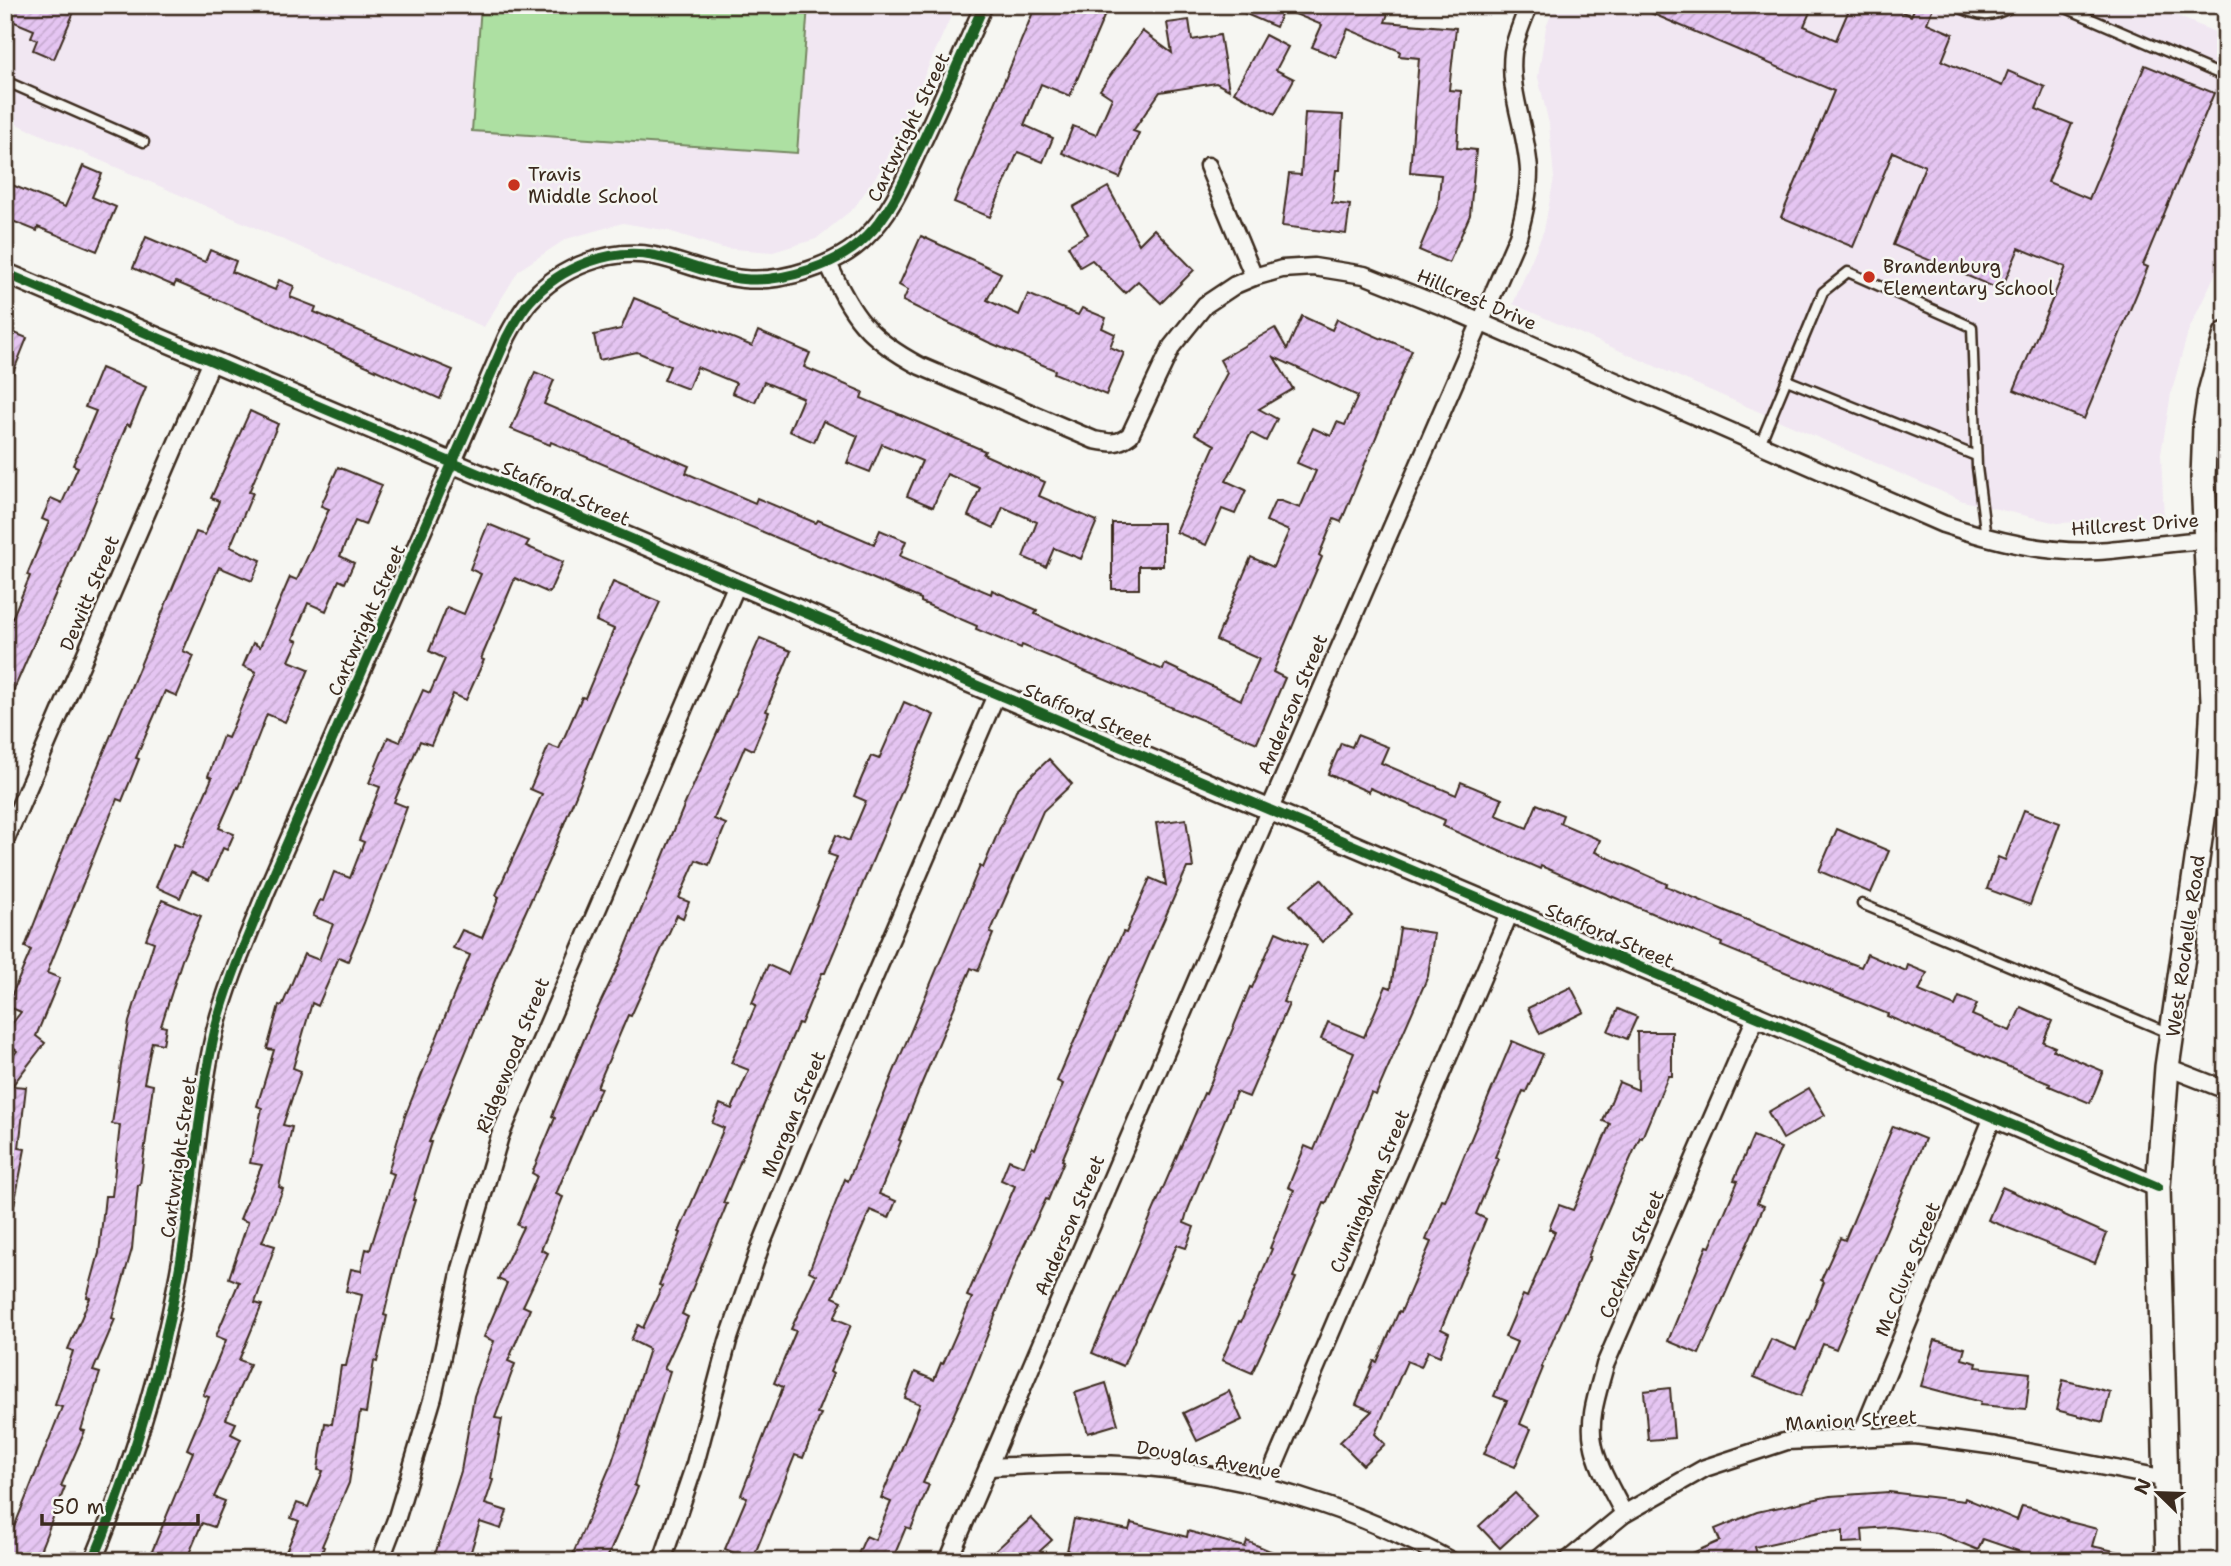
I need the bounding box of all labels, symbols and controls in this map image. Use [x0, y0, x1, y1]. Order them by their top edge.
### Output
street label: Cartwright Street [861, 48, 955, 206]
place label: Travis Middle School [528, 162, 658, 209]
marker: Travis Middle School [506, 177, 522, 193]
place label: Brandenburg Elementary School [1883, 254, 2054, 301]
street label: Hillcrest Drive [1413, 263, 1541, 336]
marker: Brandenburg Elementary School [1861, 269, 1877, 285]
street label: Stafford Street [498, 455, 634, 532]
street label: Hillcrest Drive [2070, 508, 2200, 541]
street label: Dewitt Street [54, 532, 125, 655]
street label: Cartwright Street [322, 541, 411, 700]
street label: Anderson Street [1252, 630, 1333, 778]
street label: Stafford Street [1020, 677, 1156, 754]
street label: West Rochelle Road [2160, 853, 2211, 1039]
street label: Stafford Street [1542, 897, 1678, 974]
street label: Ridgewood Street [470, 974, 555, 1137]
street label: Morgan Street [756, 1047, 831, 1181]
street label: Cartwright Street [155, 1074, 202, 1240]
street label: Cunningham Street [1324, 1106, 1415, 1277]
street label: Anderson Street [1029, 1151, 1110, 1299]
street label: Cochran Street [1593, 1186, 1670, 1322]
street label: Mc Clure Street [1869, 1198, 1946, 1340]
street label: Manion Street [1784, 1405, 1918, 1436]
street label: Douglas Avenue [1134, 1434, 1283, 1485]
north arrow [2122, 1458, 2192, 1528]
text: N [2128, 1475, 2157, 1498]
scale bar [42, 1482, 198, 1526]
text: 50 m [52, 1493, 105, 1521]

